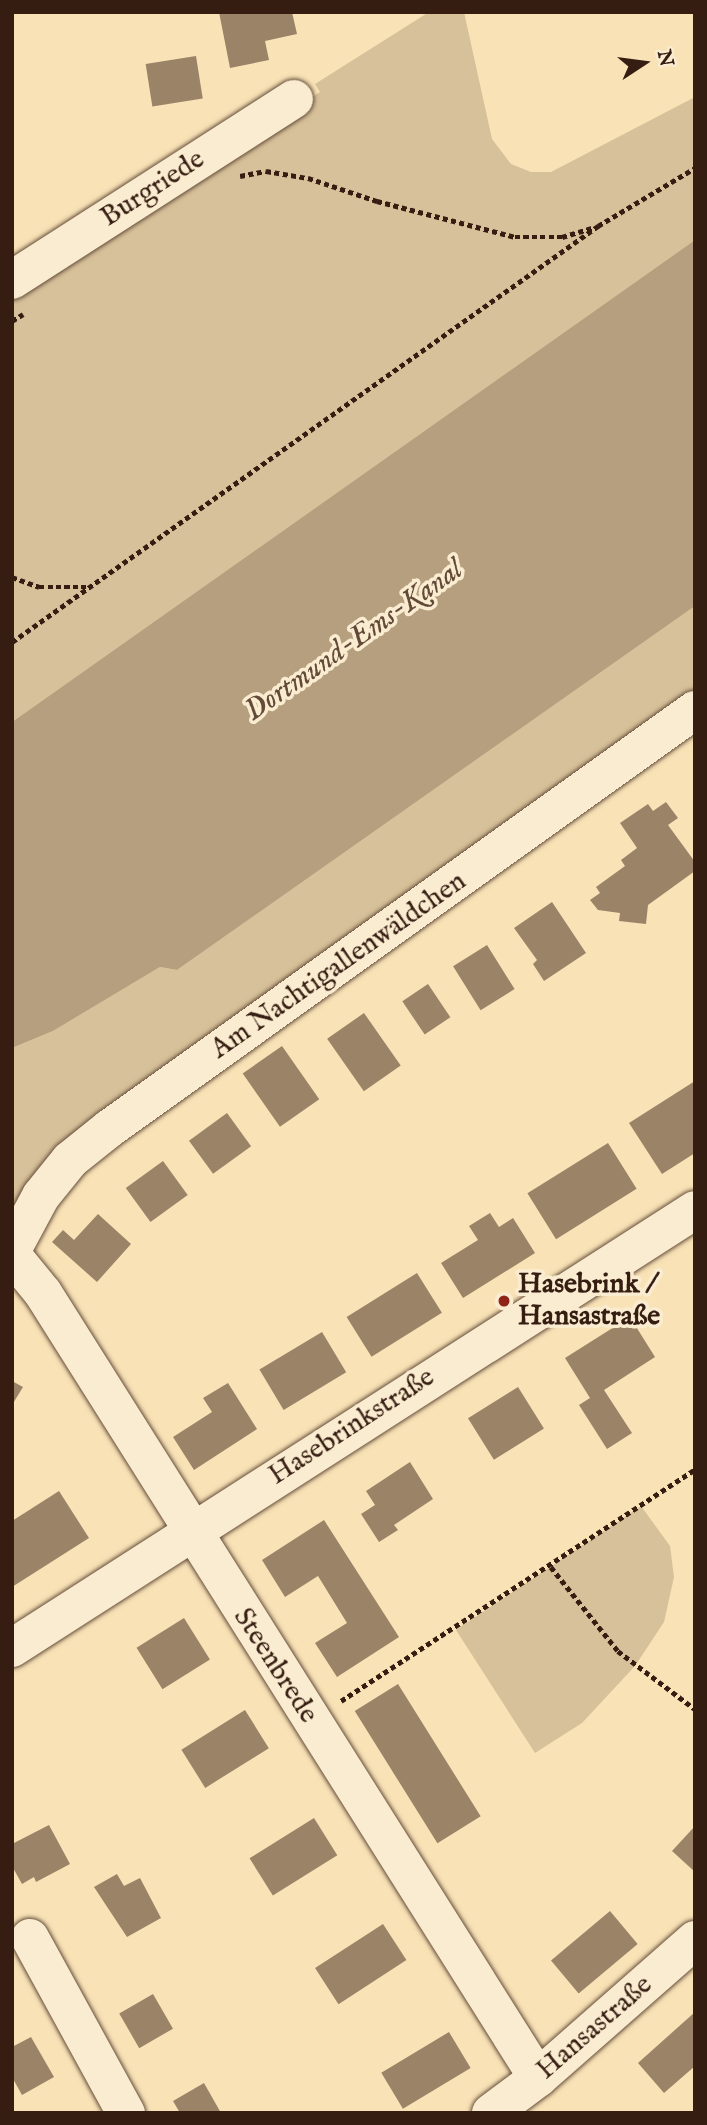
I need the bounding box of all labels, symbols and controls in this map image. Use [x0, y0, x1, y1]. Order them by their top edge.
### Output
north arrow [609, 28, 679, 98]
text: N [651, 48, 678, 69]
street label: Burgriede [95, 143, 211, 235]
water label: Dortmund-Ems-Kanal [238, 552, 470, 730]
street label: Am Nachtigallenwäldchen [205, 865, 473, 1067]
place label: Hasebrink / Hansastraße [518, 1268, 660, 1334]
marker: Hasebrink / Hansastraße [496, 1293, 512, 1309]
street label: Hasebrinkstraße [263, 1361, 441, 1493]
street label: Steenbrede [225, 1602, 325, 1730]
street label: Hansastraße [530, 1969, 660, 2087]

